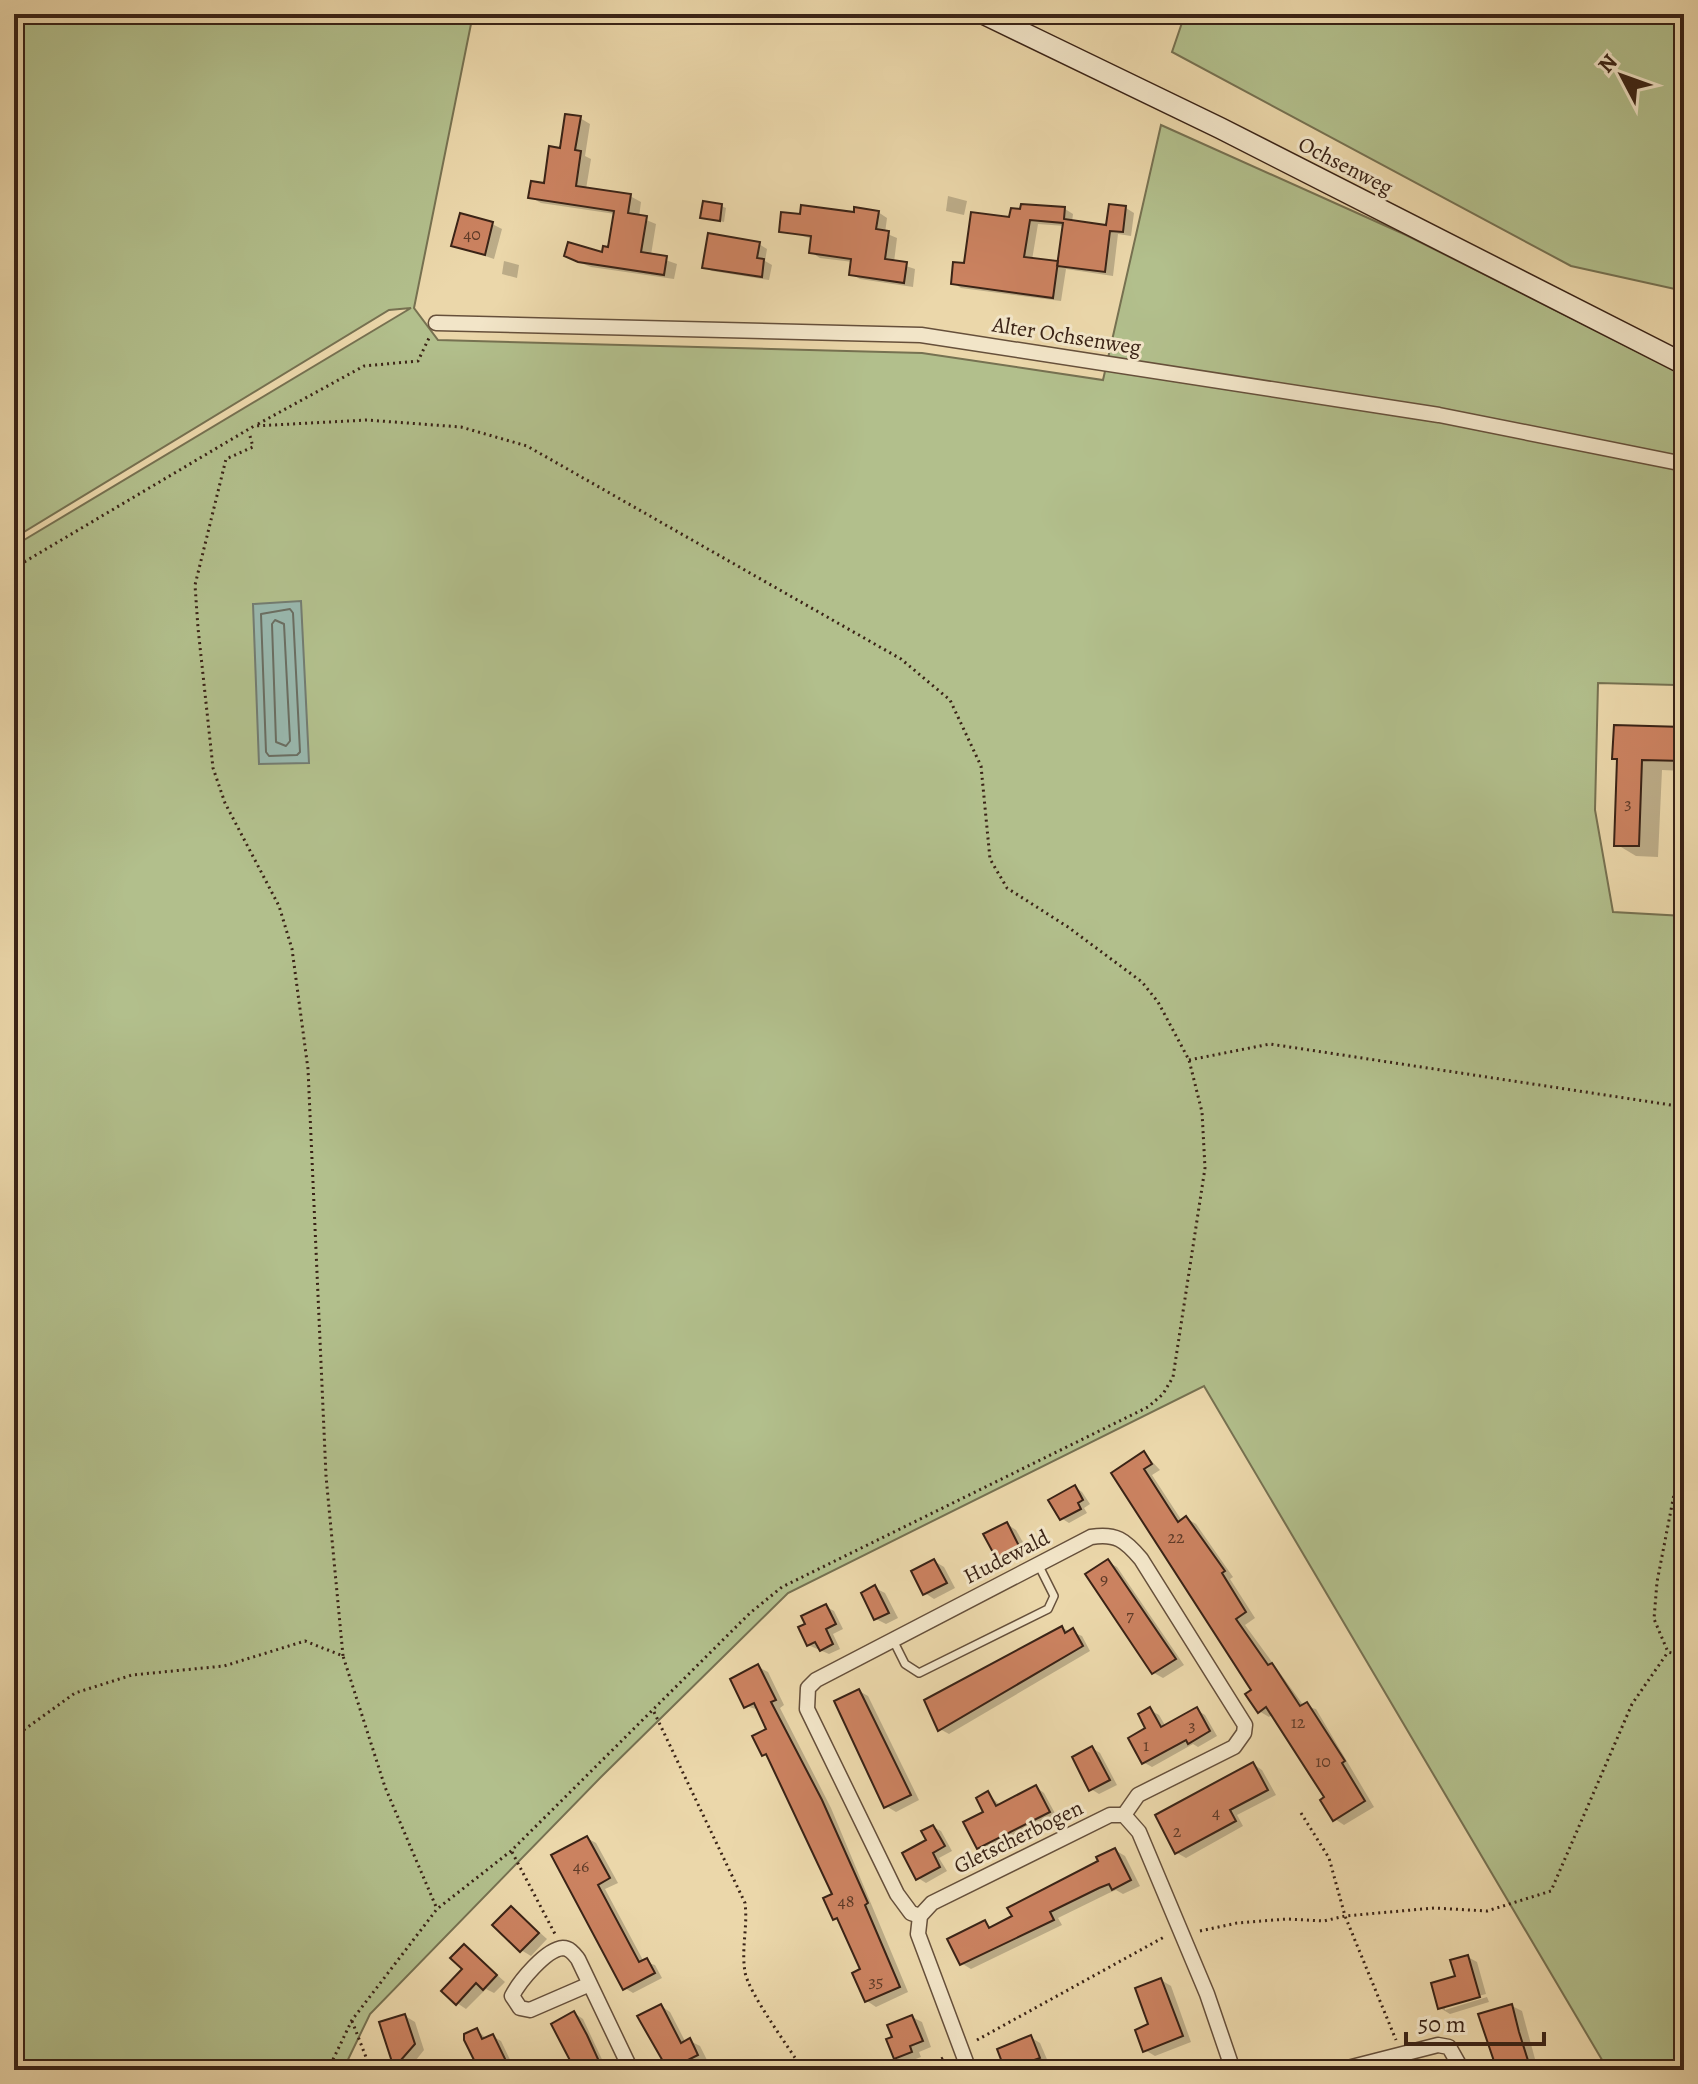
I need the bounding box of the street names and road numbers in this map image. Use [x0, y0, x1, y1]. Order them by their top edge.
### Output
street label: Ochsenweg [1293, 129, 1398, 203]
street label: Alter Ochsenweg [989, 309, 1143, 363]
street label: Hudewald [958, 1522, 1055, 1591]
street label: Gletscherbogen [949, 1793, 1088, 1881]

